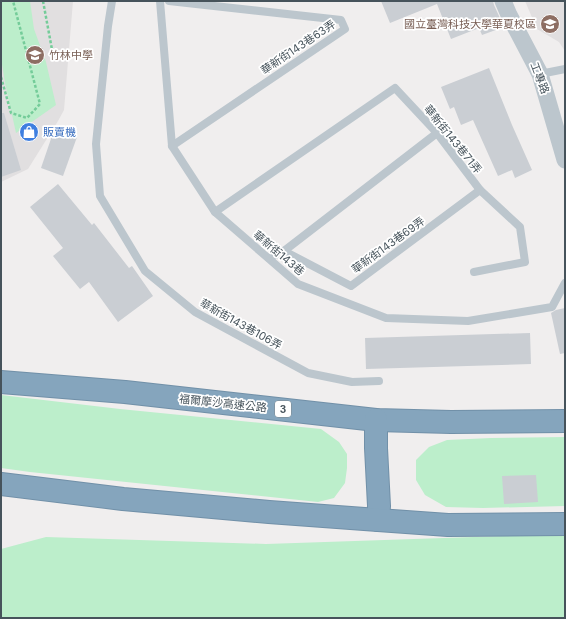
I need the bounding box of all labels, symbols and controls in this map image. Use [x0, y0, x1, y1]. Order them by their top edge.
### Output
school or university icon: 國立臺灣科技大學華夏校區 [539, 13, 561, 35]
street label: 華新街143巷63弄 [258, 17, 338, 77]
place label: 國立臺灣科技大學華夏校區 [404, 17, 536, 31]
school or university icon: 竹林中學 [24, 44, 46, 66]
place label: 竹林中學 [49, 48, 93, 62]
street label: 工專路 [528, 60, 552, 96]
street label: 華新街143巷71弄 [421, 102, 485, 176]
shop icon: 販賣機 [18, 121, 40, 143]
place label: 販賣機 [43, 125, 76, 139]
street label: 華新街143巷69弄 [349, 214, 427, 276]
street label: 華新街143巷 [251, 228, 307, 278]
street label: 華新街143巷106弄 [198, 296, 284, 352]
street label: 福爾摩沙高速公路 [179, 391, 267, 415]
road number: 3 [275, 401, 291, 417]

